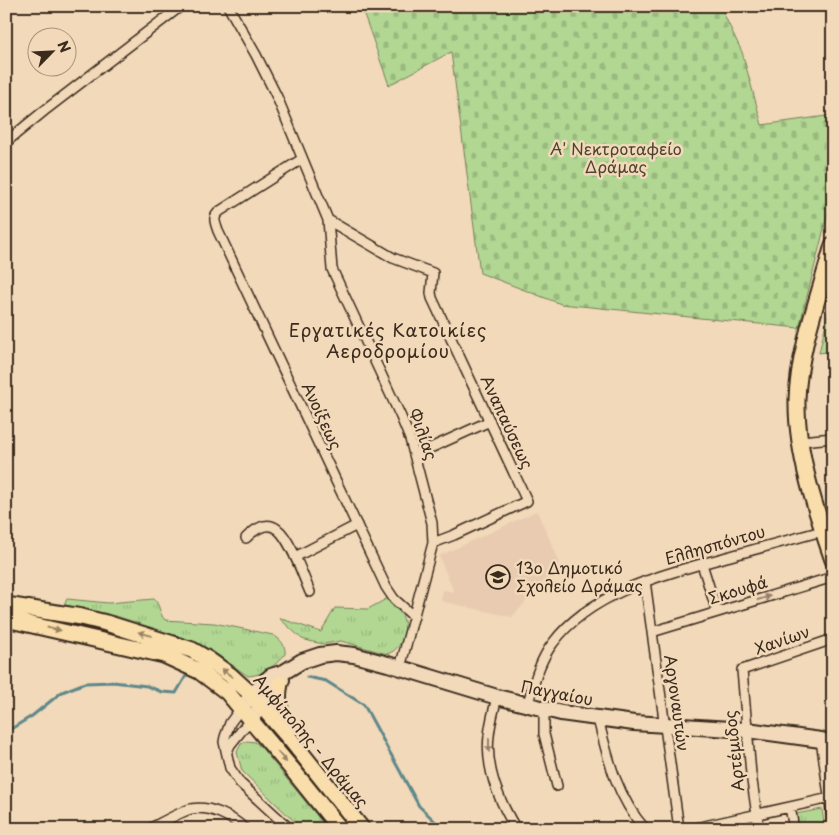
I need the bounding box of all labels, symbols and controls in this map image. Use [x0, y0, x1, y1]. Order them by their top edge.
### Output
north arrow [28, 28, 78, 78]
text: N [52, 37, 76, 56]
park label: Α' Νεκτροταφείο Δράμας [550, 136, 682, 178]
district label: Εργατικές Κατοικίες Αεροδρομίου [289, 316, 487, 364]
street label: Αναπαύσεως [476, 371, 540, 472]
street label: Ανοίξεως [297, 378, 349, 453]
street label: Φιλίας [404, 404, 444, 463]
street label: Ελλησπόντου [662, 518, 768, 570]
place label: 13ο Δημοτικό Σχολείο Δράμας [516, 555, 643, 597]
school or university icon: 13ο Δημοτικό Σχολείο Δράμας [485, 564, 511, 590]
street label: Σκουφά [705, 569, 771, 609]
one-way arrow [756, 594, 771, 602]
street label: Χανίων [751, 618, 813, 660]
one-way arrow [46, 626, 62, 634]
one-way arrow [138, 630, 153, 638]
street label: Αργοναυτών [659, 653, 697, 753]
one-way arrow [221, 668, 234, 679]
street label: Αμφίπολης - Δράμας [249, 668, 375, 812]
street label: Παγγαίου [519, 673, 595, 711]
street label: Αρτέμιδος [717, 709, 749, 793]
one-way arrow [485, 738, 493, 754]
one-way arrow [276, 750, 287, 763]

